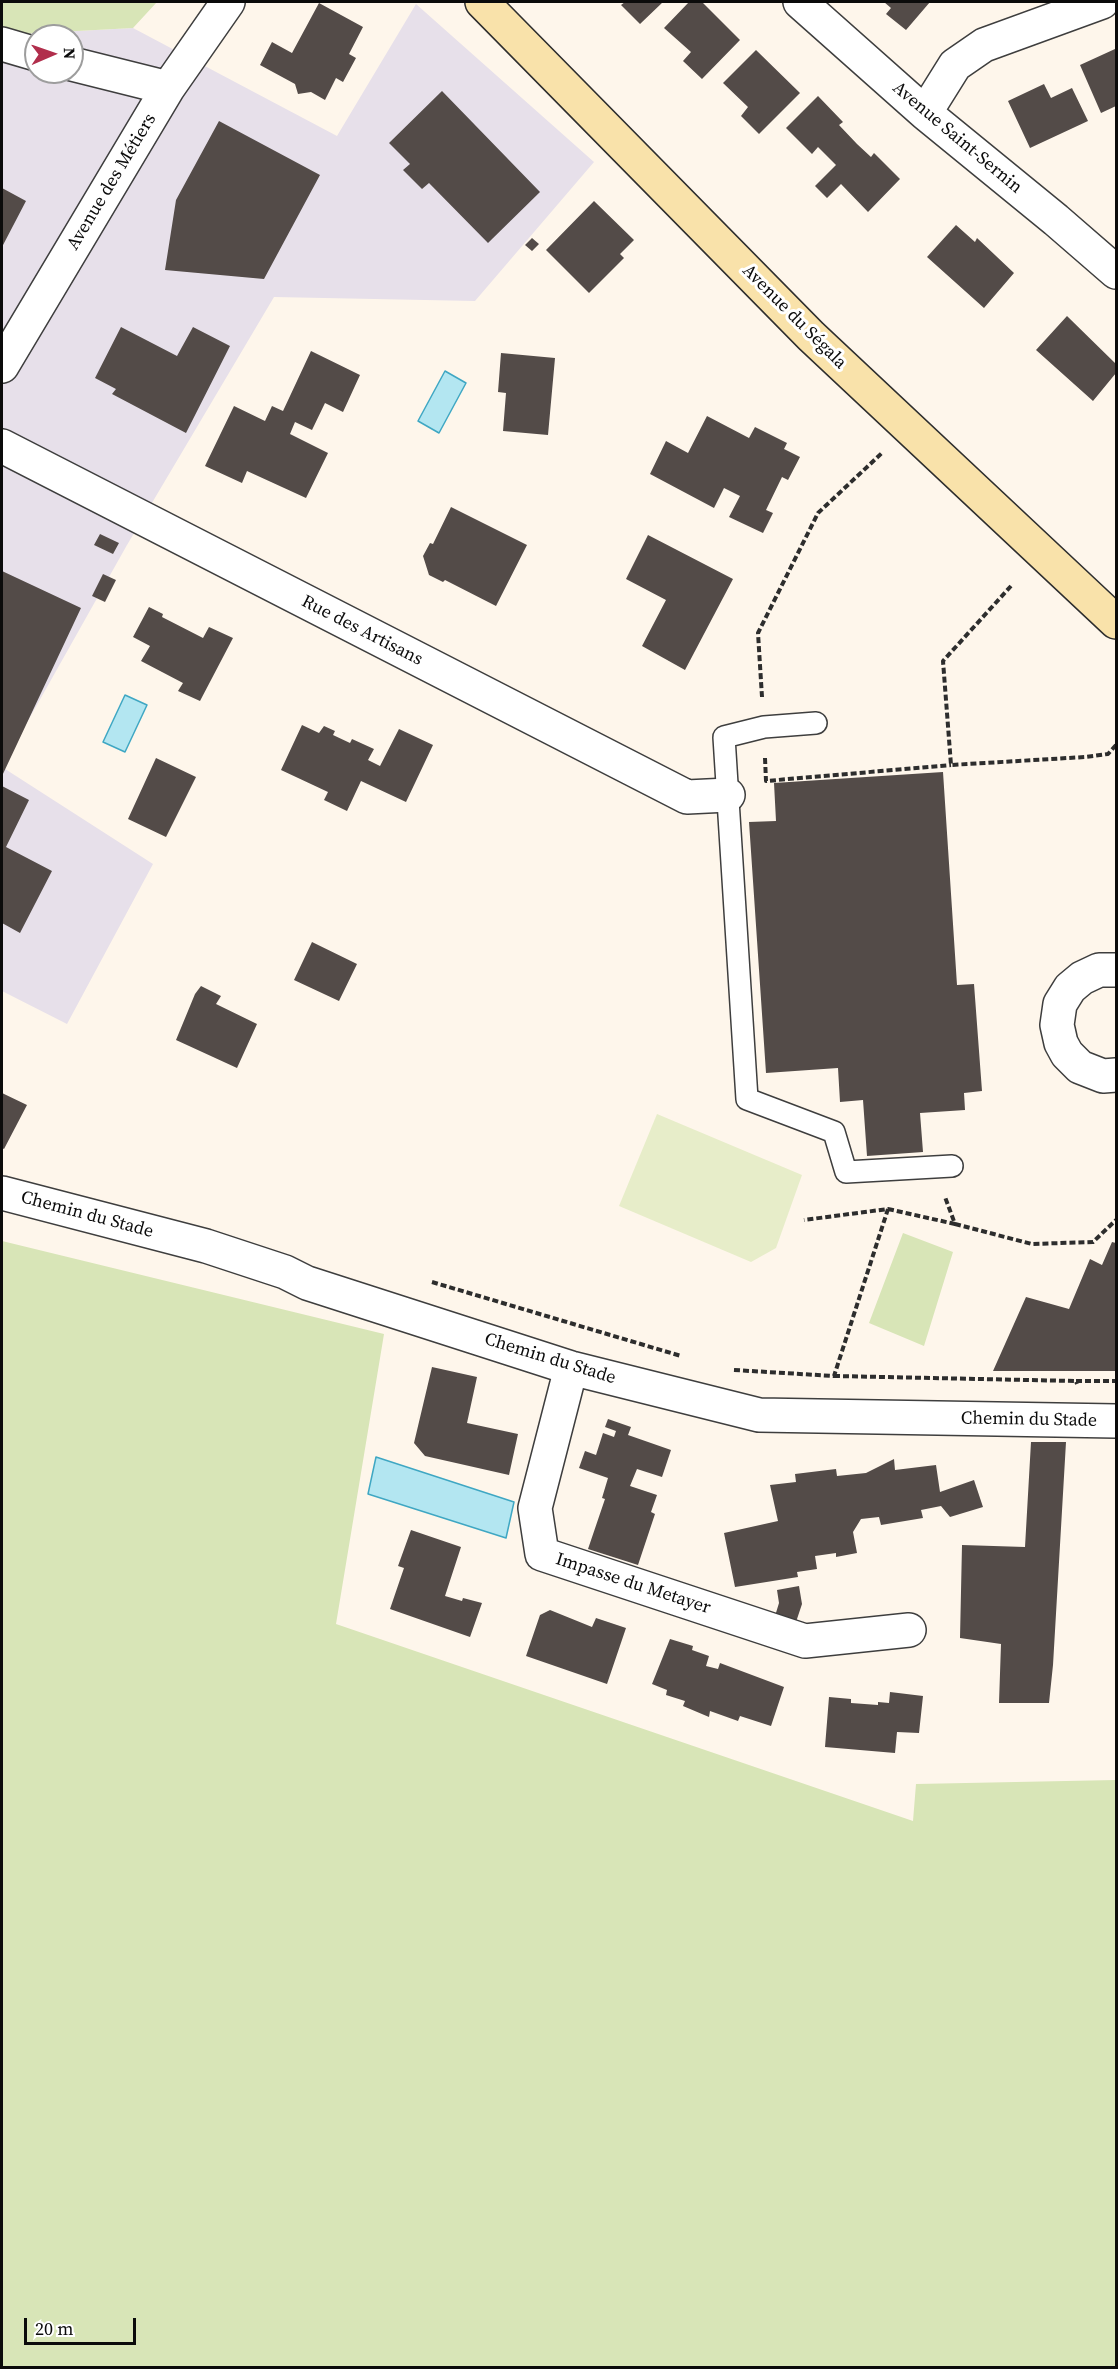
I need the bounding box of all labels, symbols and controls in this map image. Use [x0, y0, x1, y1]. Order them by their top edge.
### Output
north arrow [24, 24, 84, 84]
text: N [59, 47, 81, 60]
street label: Avenue Saint-Sernin [888, 77, 1026, 199]
street label: Avenue des Métiers [63, 110, 161, 254]
street label: Avenue du Ségala [737, 260, 851, 374]
street label: Rue des Artisans [298, 591, 426, 671]
street label: Chemin du Stade [18, 1187, 156, 1243]
street label: Chemin du Stade [482, 1329, 618, 1389]
street label: Chemin du Stade [961, 1408, 1097, 1432]
street label: Impasse du Metayer [553, 1549, 713, 1619]
scale bar [27, 2306, 140, 2344]
text: 20 m [35, 2316, 73, 2341]

